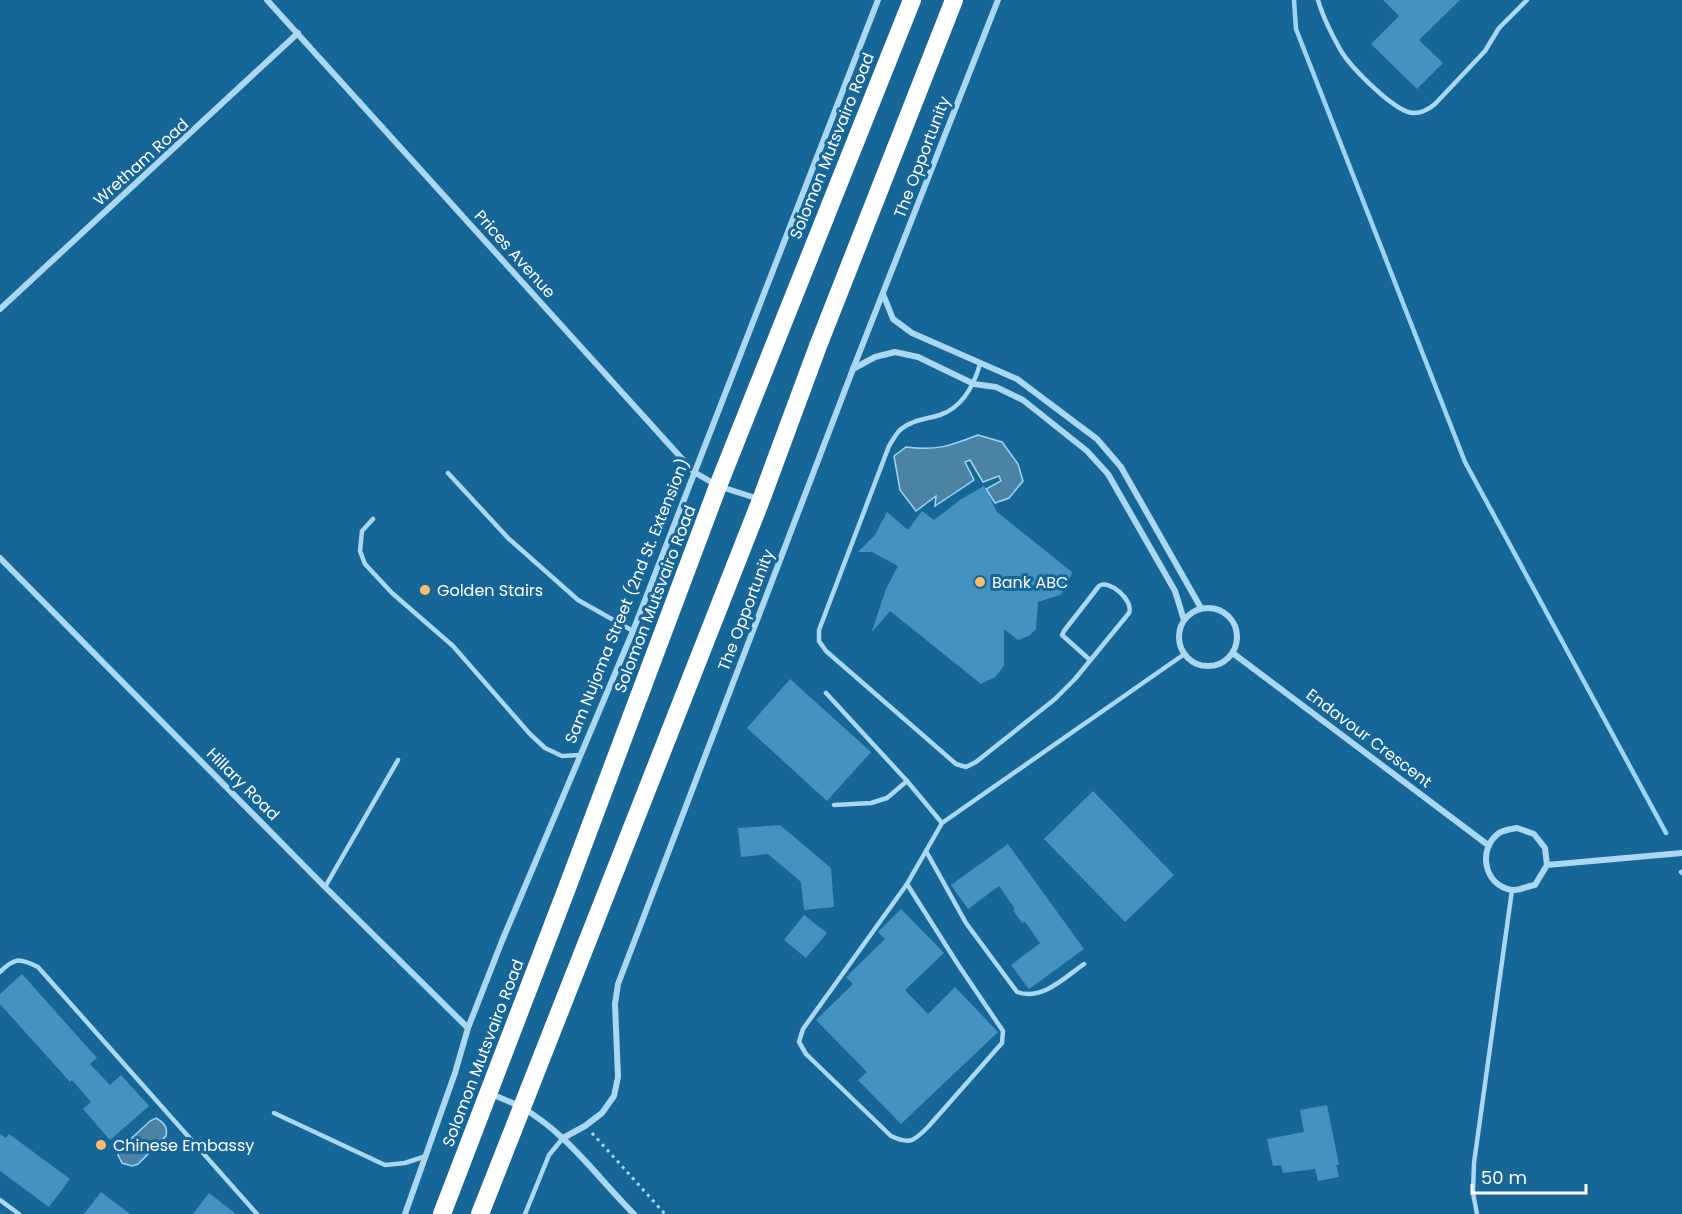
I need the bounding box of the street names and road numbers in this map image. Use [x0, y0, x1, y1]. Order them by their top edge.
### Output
street label: Solomon Mutsvairo Road [784, 49, 880, 243]
street label: The Opportunity [888, 93, 956, 221]
street label: Wretham Road [88, 113, 194, 211]
street label: Prices Avenue [469, 205, 561, 303]
street label: Sam Nujoma Street (2nd St. Extension) [559, 455, 695, 747]
street label: Solomon Mutsvairo Road [609, 502, 701, 696]
street label: The Opportunity [712, 546, 780, 674]
street label: Endavour Crescent [1301, 683, 1437, 793]
street label: Hillary Road [201, 742, 285, 826]
street label: Solomon Mutsvairo Road [437, 956, 529, 1150]

